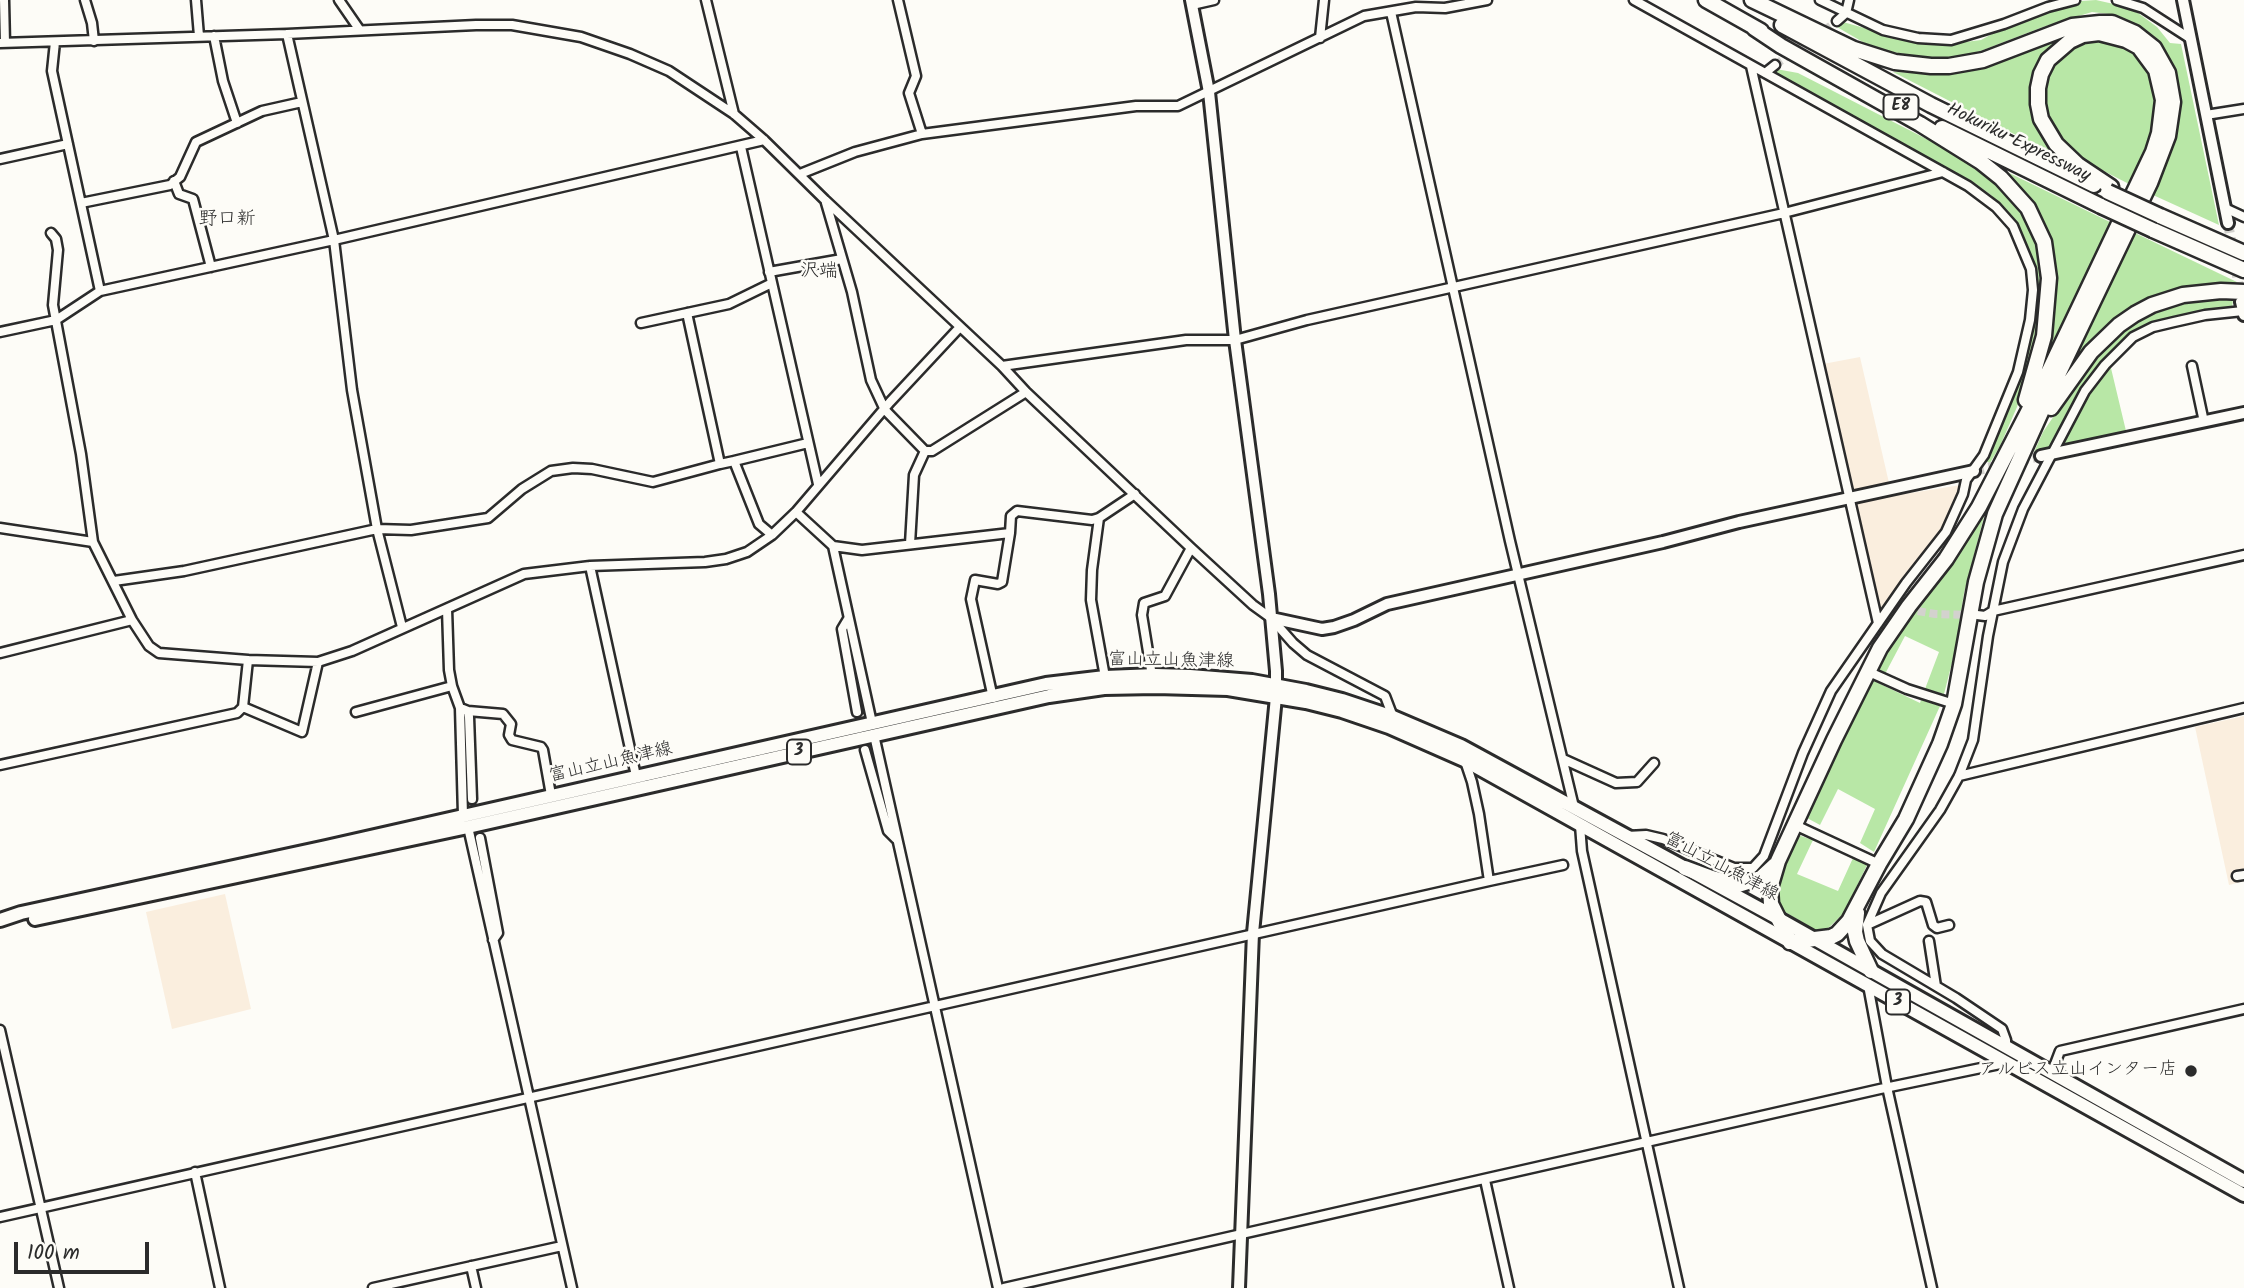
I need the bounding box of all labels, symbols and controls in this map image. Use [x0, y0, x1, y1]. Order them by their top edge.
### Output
road number: E8 [1884, 94, 1918, 120]
street label: Hokuriku Expressway [1943, 100, 2093, 188]
district label: 野口新 [199, 210, 255, 232]
district label: 沢端 [800, 262, 838, 284]
street label: 富山立山魚津線 [1108, 650, 1234, 674]
street label: 富山立山魚津線 [547, 739, 675, 789]
road number: 3 [787, 740, 811, 764]
street label: 富山立山魚津線 [1660, 829, 1782, 907]
road number: 3 [1886, 990, 1910, 1014]
place label: アルビス立山インター店 [1979, 1060, 2177, 1082]
marker: アルビス立山インター店 [2183, 1063, 2199, 1079]
scale bar [18, 1228, 152, 1272]
text: 100 m [27, 1237, 80, 1270]

